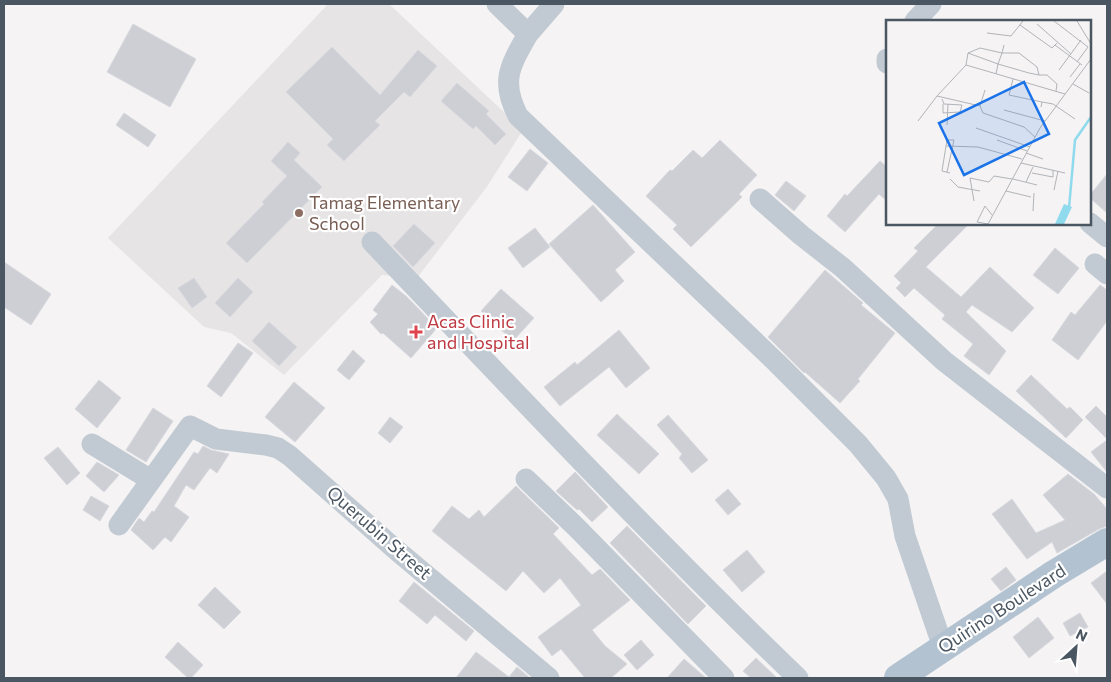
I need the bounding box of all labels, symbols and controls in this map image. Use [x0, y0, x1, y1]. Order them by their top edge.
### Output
inset map [886, 20, 1091, 225]
place label: Tamag Elementary School [309, 191, 460, 234]
marker: Tamag Elementary School [293, 207, 305, 219]
place label: Acas Clinic and Hospital [427, 310, 529, 353]
marker: Acas Clinic and Hospital [409, 325, 423, 339]
street label: Querubin Street [323, 481, 436, 584]
street label: Quirino Boulevard [934, 559, 1069, 658]
north arrow [1051, 622, 1101, 672]
text: N [1073, 625, 1090, 645]

